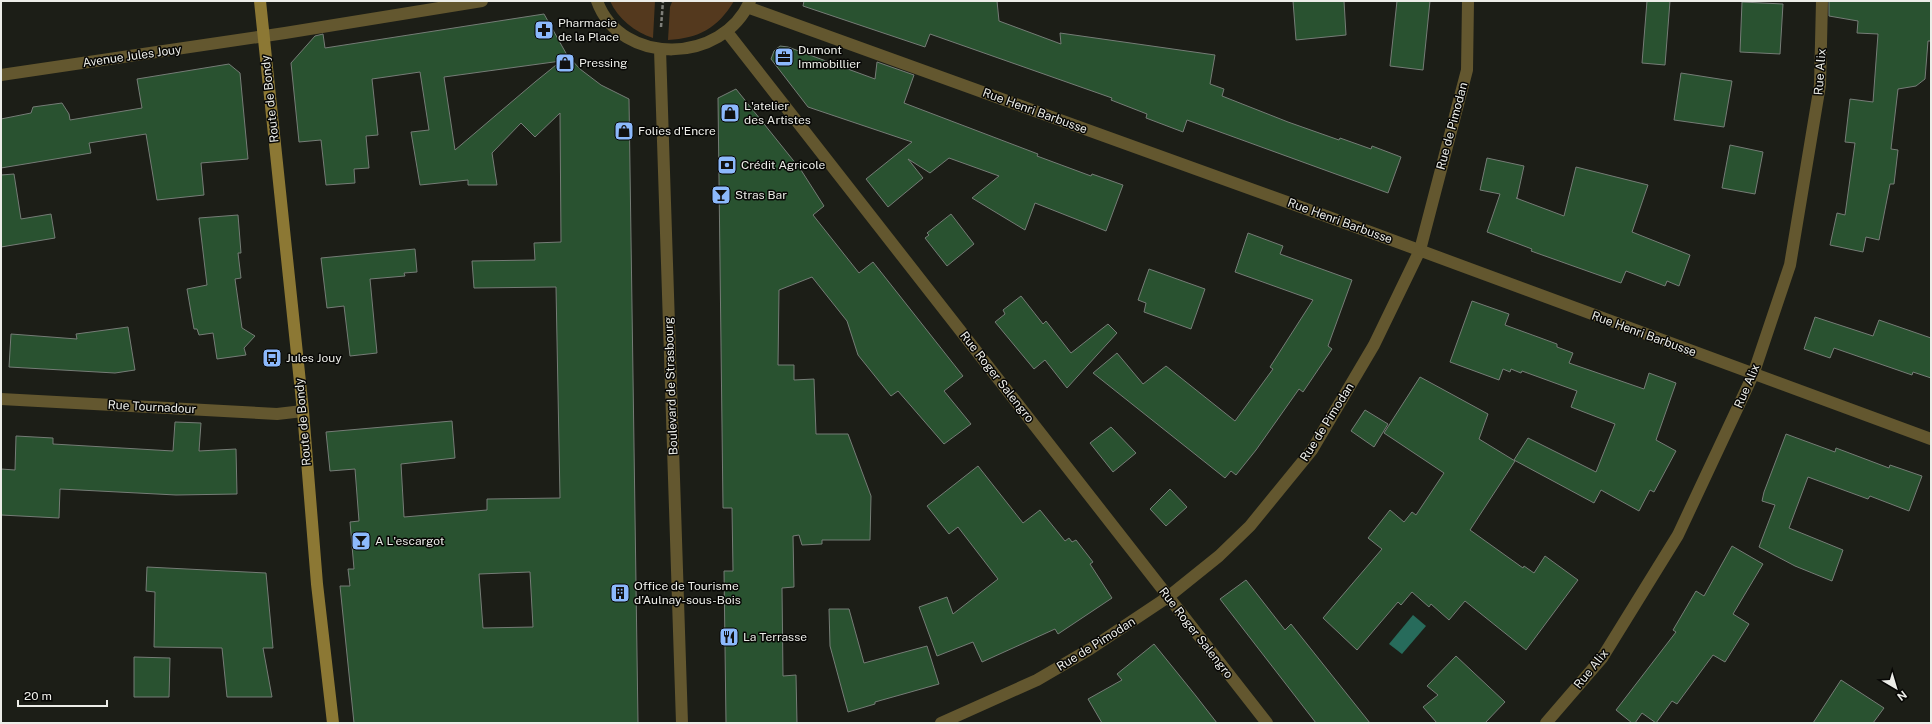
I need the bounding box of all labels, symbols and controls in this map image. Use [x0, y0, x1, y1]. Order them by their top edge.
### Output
place label: Pharmacie de la Place [558, 16, 619, 44]
pharmacy icon: Pharmacie de la Place [533, 19, 555, 41]
street label: Avenue Jules Jouy [82, 42, 183, 70]
place label: Dumont Immobillier [798, 43, 861, 71]
office icon: Dumont Immobillier [773, 46, 795, 68]
street label: Rue Alix [1811, 48, 1829, 96]
shop icon: Pressing [554, 52, 576, 74]
street label: Route de Bondy [258, 54, 282, 143]
place label: Pressing [579, 56, 628, 70]
street label: Rue de Pimodan [1434, 81, 1470, 171]
street label: Rue Henri Barbusse [981, 86, 1089, 137]
place label: L'atelier des Artistes [744, 99, 811, 127]
shop icon: L'atelier des Artistes [719, 102, 741, 124]
shop icon: Folies d'Encre [613, 120, 635, 142]
place label: Folies d'Encre [638, 124, 716, 138]
bank icon: Crédit Agricole [716, 154, 738, 176]
place label: Crédit Agricole [741, 158, 826, 172]
bar icon: Stras Bar [710, 184, 732, 206]
place label: Stras Bar [735, 188, 787, 202]
street label: Rue Henri Barbusse [1286, 196, 1394, 247]
street label: Rue Henri Barbusse [1590, 309, 1698, 360]
street label: Boulevard de Strasbourg [662, 317, 680, 455]
street label: Rue Roger Salengro [957, 329, 1037, 425]
bus stop icon: Jules Jouy [261, 347, 283, 369]
place label: Jules Jouy [286, 351, 342, 365]
street label: Rue Alix [1731, 362, 1763, 410]
street label: Route de Bondy [292, 377, 314, 466]
street label: Rue de Pimodan [1297, 380, 1357, 464]
street label: Rue Tournadour [107, 398, 197, 416]
bar icon: A L'escargot [350, 530, 372, 552]
place label: A L'escargot [375, 534, 445, 548]
place label: Office de Tourisme d’Aulnay-sous-Bois [634, 579, 741, 607]
building icon: Office de Tourisme d’Aulnay-sous-Bois [609, 582, 631, 604]
street label: Rue Roger Salengro [1156, 585, 1236, 681]
street label: Rue de Pimodan [1054, 614, 1138, 674]
restaurant icon: La Terrasse [718, 626, 740, 648]
place label: La Terrasse [743, 630, 807, 644]
street label: Rue Alix [1571, 646, 1611, 691]
north arrow [1876, 668, 1916, 708]
scale bar [18, 682, 107, 708]
text: 20 m [24, 689, 52, 703]
text: N [1895, 689, 1909, 703]

